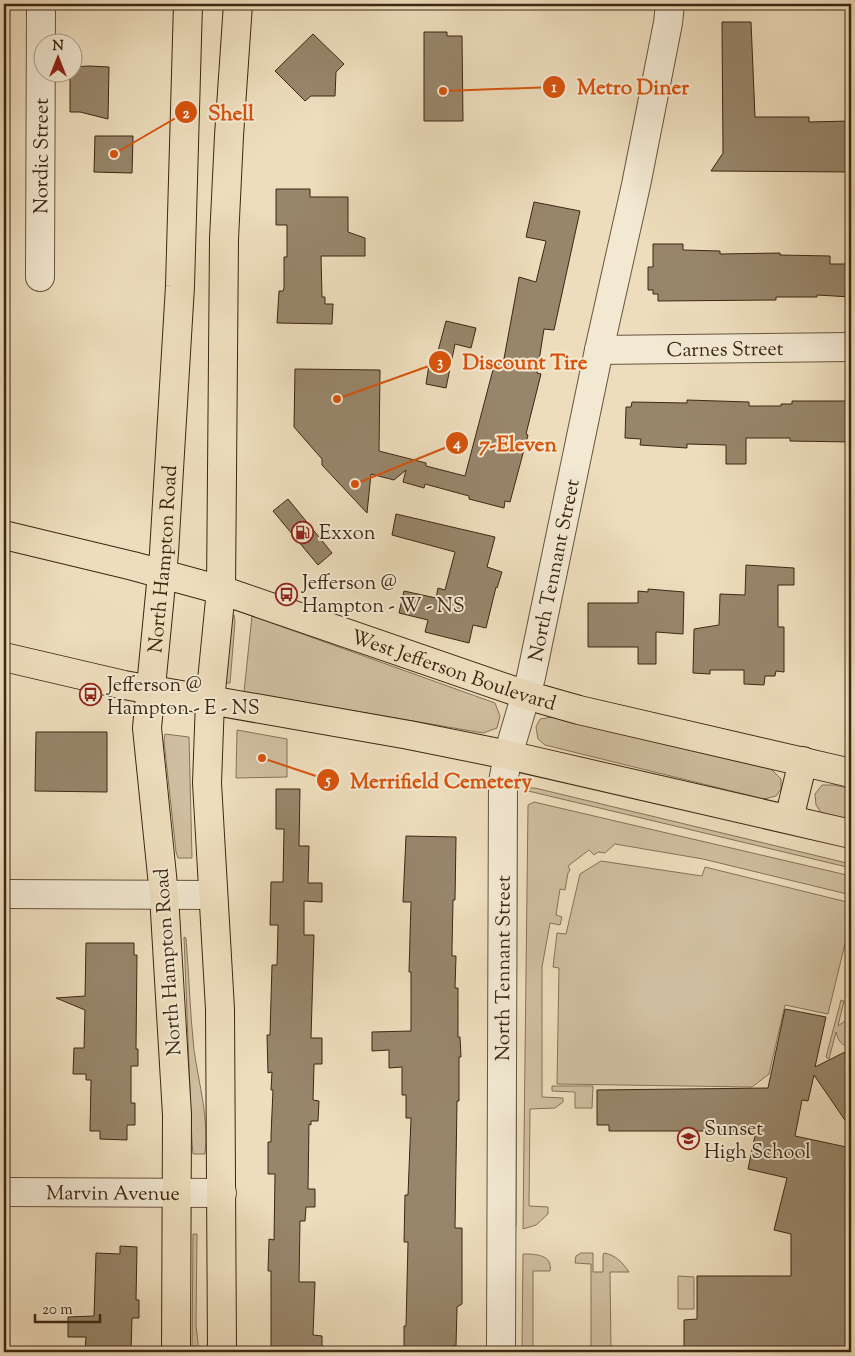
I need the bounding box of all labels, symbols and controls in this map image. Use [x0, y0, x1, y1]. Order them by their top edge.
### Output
north arrow [32, 32, 82, 82]
text: N [52, 37, 64, 57]
callout: Metro Diner [542, 69, 699, 105]
text: Metro Diner [577, 74, 689, 104]
text: 1 [551, 78, 557, 99]
callout: Shell [173, 94, 264, 130]
street label: Nordic Street [28, 98, 58, 214]
text: Shell [208, 100, 254, 130]
text: 2 [182, 104, 190, 125]
street label: Carnes Street [666, 336, 784, 366]
callout: Discount Tire [428, 344, 598, 380]
text: Discount Tire [462, 349, 588, 379]
text: 3 [437, 353, 443, 374]
callout: 7-Eleven [444, 425, 567, 461]
text: 7-Eleven [479, 431, 557, 461]
text: 4 [452, 434, 461, 455]
street label: North Hampton Road [142, 464, 186, 654]
street label: North Tennant Street [523, 476, 589, 665]
fuel station icon: Exxon [291, 520, 315, 544]
place label: Exxon [319, 520, 376, 549]
place label: Jefferson @ Hampton - W - NS [301, 570, 465, 622]
bus stop icon: Jefferson @ Hampton - W - NS [274, 582, 298, 606]
street label: West Jefferson Boulevard [347, 624, 559, 720]
place label: Jefferson @ Hampton - E - NS [106, 672, 260, 724]
bus stop icon: Jefferson @ Hampton - E - NS [79, 683, 103, 707]
callout: Merrifield Cemetery [315, 762, 542, 798]
text: Merrifield Cemetery [350, 768, 532, 798]
text: 5 [324, 771, 331, 792]
street label: North Hampton Road [148, 867, 191, 1057]
street label: North Tennant Street [490, 875, 520, 1061]
place label: Sunset High School [704, 1116, 811, 1168]
school or university icon: Sunset High School [676, 1127, 700, 1151]
street label: Marvin Avenue [46, 1180, 180, 1210]
scale bar [35, 1291, 100, 1323]
text: 20 m [42, 1300, 73, 1321]

